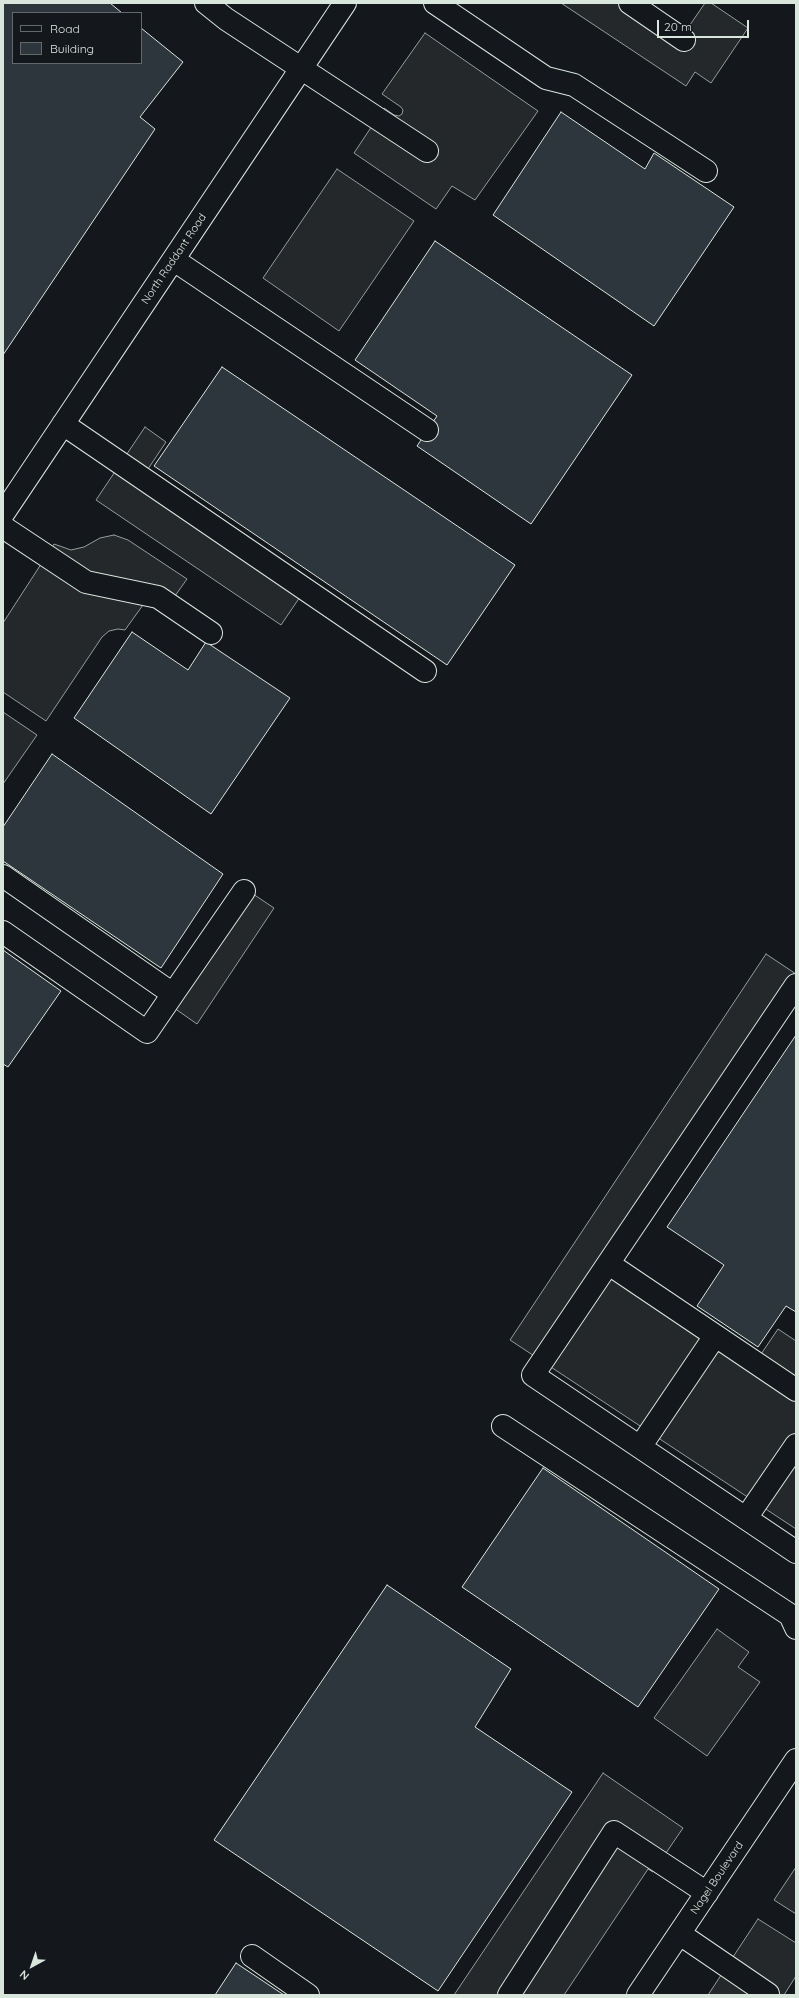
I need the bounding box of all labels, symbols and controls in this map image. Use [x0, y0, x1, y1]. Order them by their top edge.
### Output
legend [12, 12, 142, 64]
scale bar [659, 12, 751, 38]
text: 20 m [664, 19, 692, 34]
text: Road [50, 21, 80, 36]
text: Building [50, 41, 94, 56]
street label: North Raddant Road [139, 211, 209, 307]
street label: Nagel Boulevard [688, 1839, 746, 1917]
north arrow [12, 1946, 52, 1986]
text: N [17, 1967, 32, 1983]

